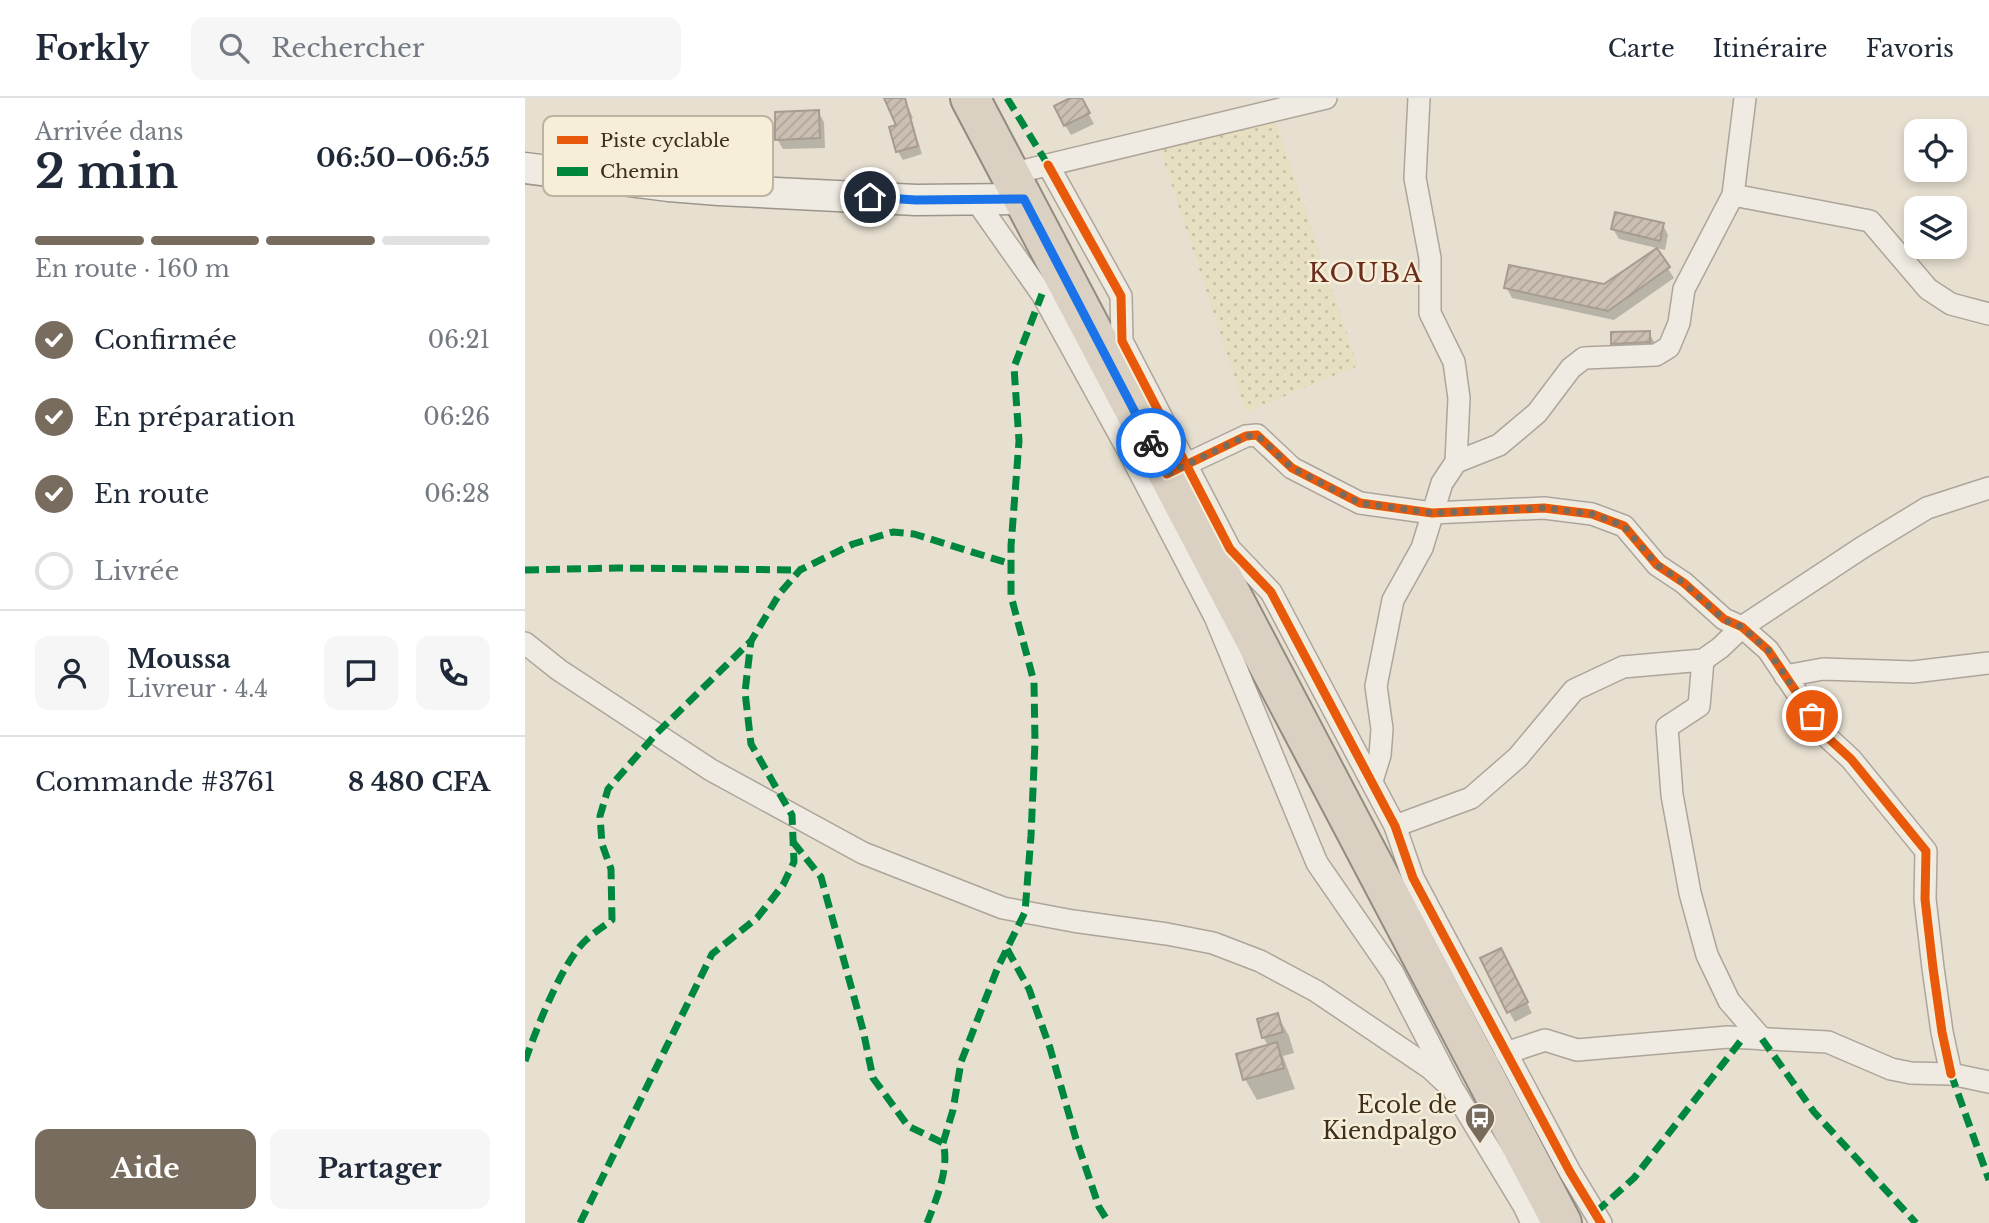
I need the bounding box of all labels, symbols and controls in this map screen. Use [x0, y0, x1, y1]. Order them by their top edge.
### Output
search box [191, 17, 681, 80]
text: Forkly [35, 28, 149, 69]
icon: search [215, 29, 253, 67]
text: Rechercher [271, 32, 424, 64]
text: Carte [1608, 34, 1675, 63]
text: Itinéraire [1713, 34, 1828, 63]
text: Favoris [1866, 34, 1954, 63]
legend [543, 116, 773, 196]
text: Arrivée dans [35, 118, 183, 146]
map controls [1904, 119, 1967, 259]
button: locate [1904, 119, 1967, 182]
text: Piste cyclable [600, 129, 730, 152]
text: 06:50–06:55 [316, 142, 490, 174]
text: 2 min [35, 143, 178, 200]
text: Chemin [600, 160, 679, 183]
pin [840, 167, 900, 227]
icon: home [851, 178, 889, 216]
button: layers [1904, 196, 1967, 259]
text: En route · 160 m [35, 255, 230, 283]
district label: KOUBA [1308, 257, 1424, 289]
icon: check [35, 321, 73, 359]
text: Confirmée [94, 324, 237, 356]
text: 06:21 [428, 326, 490, 354]
icon: check [35, 398, 73, 436]
text: En préparation [94, 401, 295, 433]
text: 06:26 [423, 403, 490, 431]
courier [1116, 408, 1186, 478]
icon: bike [1132, 424, 1170, 462]
icon: check [35, 475, 73, 513]
text: En route [94, 478, 210, 510]
text: 06:28 [424, 480, 490, 508]
text: Livrée [94, 555, 179, 587]
button: person [35, 636, 109, 710]
button: chat [324, 636, 398, 710]
button: phone [416, 636, 490, 710]
text: Moussa [127, 643, 231, 675]
text: Livreur · 4.4 [127, 675, 268, 703]
pin [1782, 686, 1842, 746]
icon: bag [1793, 697, 1831, 735]
text: Commande #3761 [35, 766, 276, 798]
text: 8 480 CFA [348, 766, 490, 798]
place label: Ecole de Kiendpalgo [1322, 1091, 1457, 1145]
bus stop icon: Ecole de Kiendpalgo [1463, 1101, 1497, 1145]
button: Aide [35, 1129, 256, 1209]
button: Partager [270, 1129, 490, 1209]

